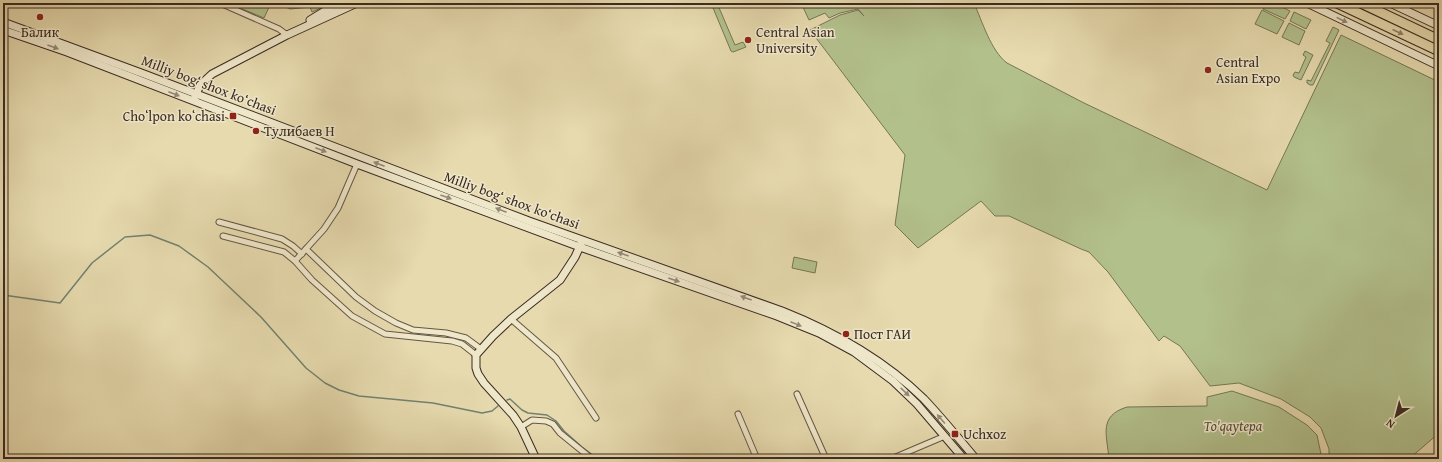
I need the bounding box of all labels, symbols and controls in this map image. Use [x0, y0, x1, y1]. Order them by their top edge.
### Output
marker: Балик [35, 12, 45, 22]
one-way arrow [1336, 17, 1348, 23]
place label: Балик [21, 22, 60, 42]
place label: Central Asian University [756, 22, 835, 58]
one-way arrow [1392, 29, 1404, 35]
marker: Central Asian University [743, 35, 753, 45]
one-way arrow [47, 45, 59, 51]
street label: Milliy bog‘ shox ko‘chasi [139, 50, 279, 120]
place label: Central Asian Expo [1216, 52, 1280, 88]
marker: Central Asian Expo [1203, 65, 1213, 75]
one-way arrow [169, 91, 181, 97]
place label: Choʻlpon koʻchasi [123, 106, 225, 126]
marker: Choʻlpon koʻchasi [228, 111, 238, 121]
place label: Тулибаев Н [264, 121, 335, 141]
marker: Тулибаев Н [251, 126, 261, 136]
one-way arrow [315, 147, 326, 153]
one-way arrow [373, 161, 385, 167]
street label: Milliy bog‘ shox ko‘chasi [441, 166, 583, 234]
one-way arrow [441, 195, 453, 201]
one-way arrow [494, 207, 506, 213]
one-way arrow [617, 251, 629, 257]
one-way arrow [668, 277, 680, 283]
one-way arrow [739, 294, 751, 300]
one-way arrow [790, 321, 802, 327]
place label: Пост ГАИ [854, 324, 911, 344]
marker: Пост ГАИ [841, 329, 851, 339]
one-way arrow [900, 387, 910, 397]
north arrow [1376, 396, 1416, 436]
one-way arrow [937, 414, 946, 424]
text: N [1382, 415, 1398, 433]
park label: To'qaytepa [1204, 416, 1263, 436]
place label: Uchxoz [963, 424, 1006, 444]
marker: Uchxoz [950, 429, 960, 439]

